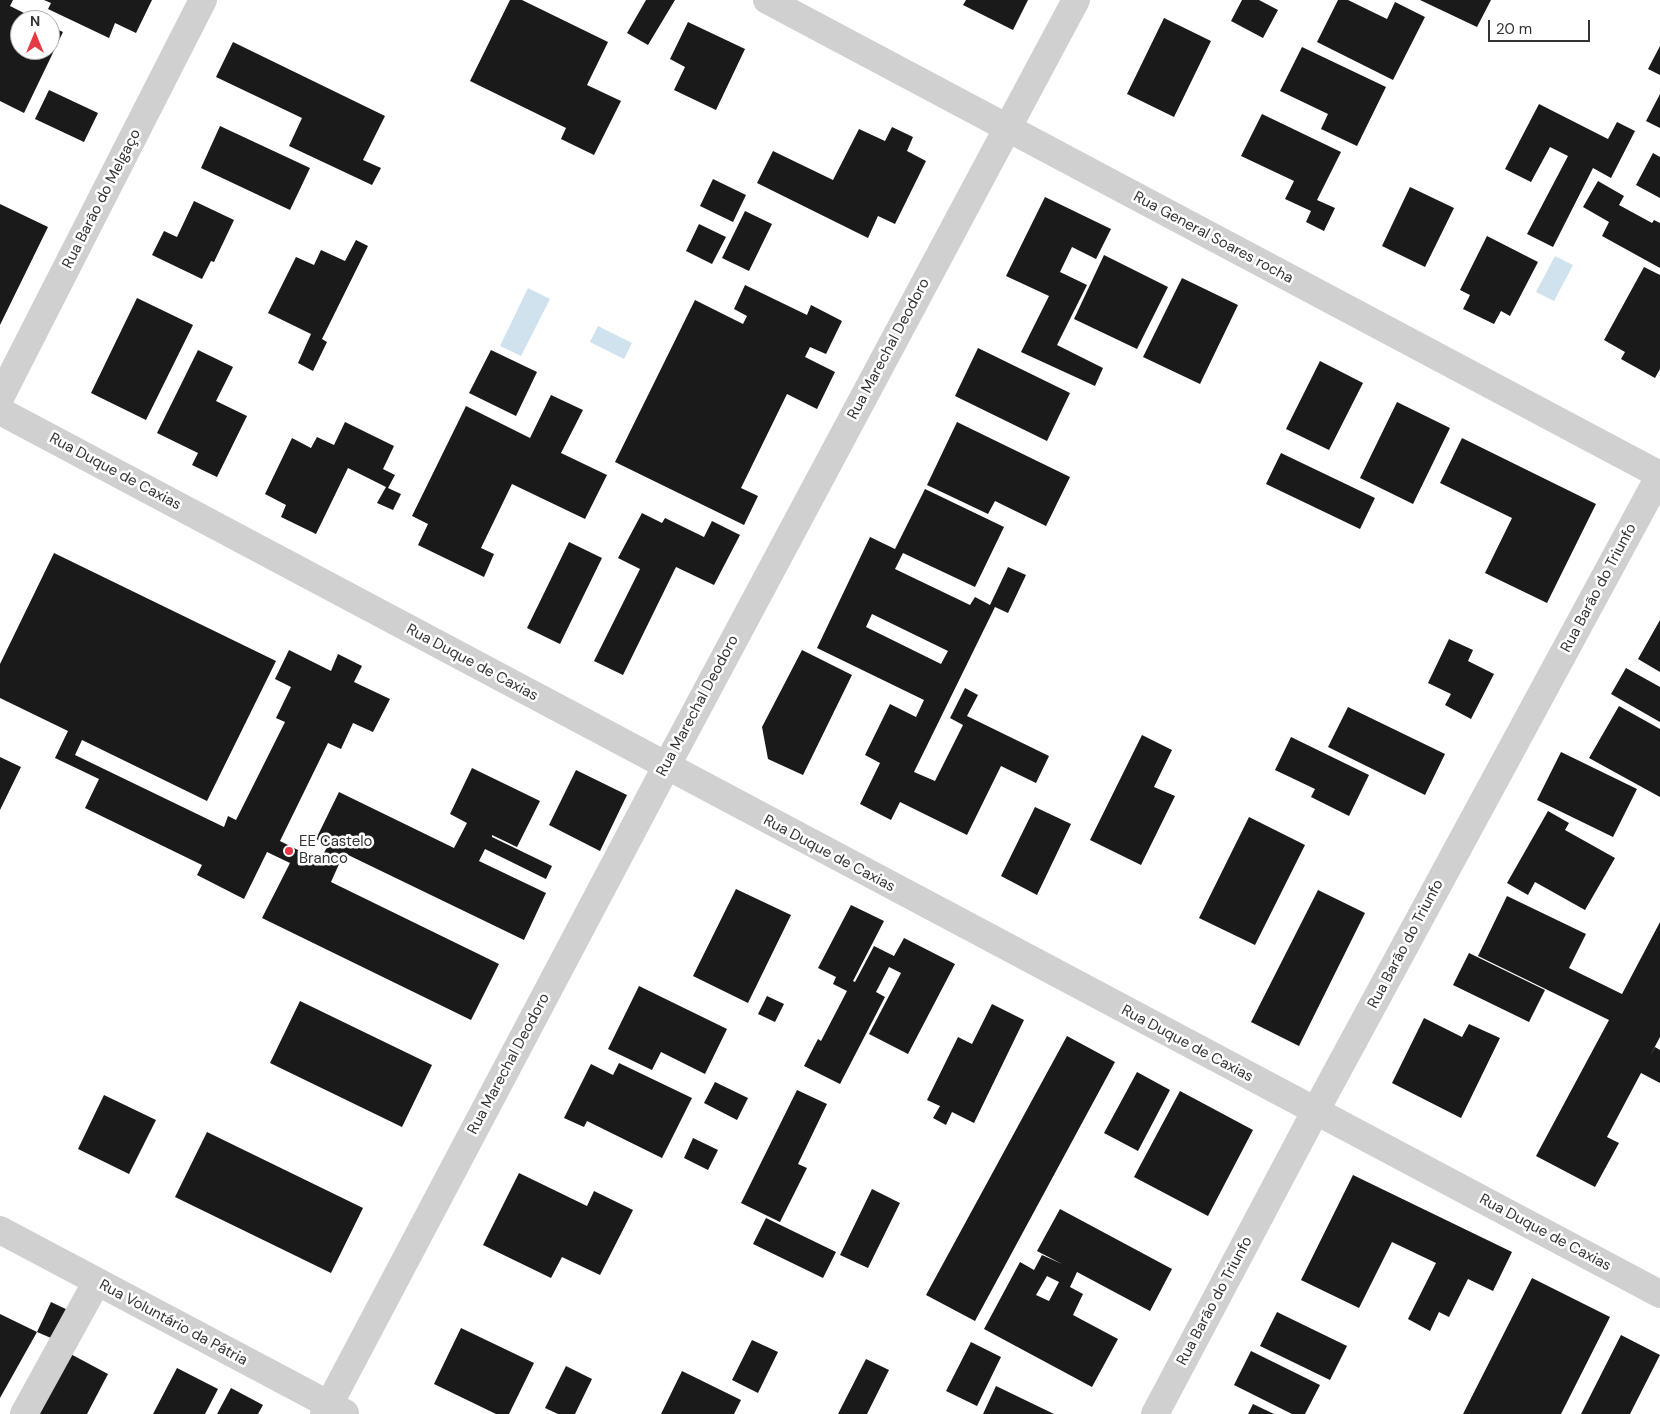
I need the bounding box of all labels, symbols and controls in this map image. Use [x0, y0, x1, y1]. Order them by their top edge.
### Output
north arrow [10, 10, 60, 60]
scale bar [1490, 10, 1592, 42]
text: N [30, 12, 40, 30]
text: 20 m [1496, 19, 1532, 39]
street label: Rua Barão do Melgaço [59, 126, 145, 272]
street label: Rua General Soares rocha [1130, 188, 1296, 288]
street label: Rua Marechal Deodoro [844, 275, 934, 423]
street label: Rua Duque de Caxias [46, 430, 184, 514]
street label: Rua Barão do Triunfo [1557, 520, 1641, 656]
street label: Rua Duque de Caxias [403, 621, 541, 705]
street label: Rua Marechal Deodoro [653, 632, 743, 780]
street label: Rua Duque de Caxias [760, 812, 898, 896]
place label: EE Castelo Branco [299, 833, 372, 868]
marker: EE Castelo Branco [283, 845, 295, 857]
street label: Rua Barão do Triunfo [1364, 876, 1448, 1012]
street label: Rua Marechal Deodoro [464, 990, 554, 1138]
street label: Rua Duque de Caxias [1118, 1002, 1256, 1086]
street label: Rua Duque de Caxias [1476, 1191, 1614, 1275]
street label: Rua Barão do Triunfo [1173, 1233, 1257, 1369]
street label: Rua Voluntário da Pátria [96, 1276, 250, 1370]

